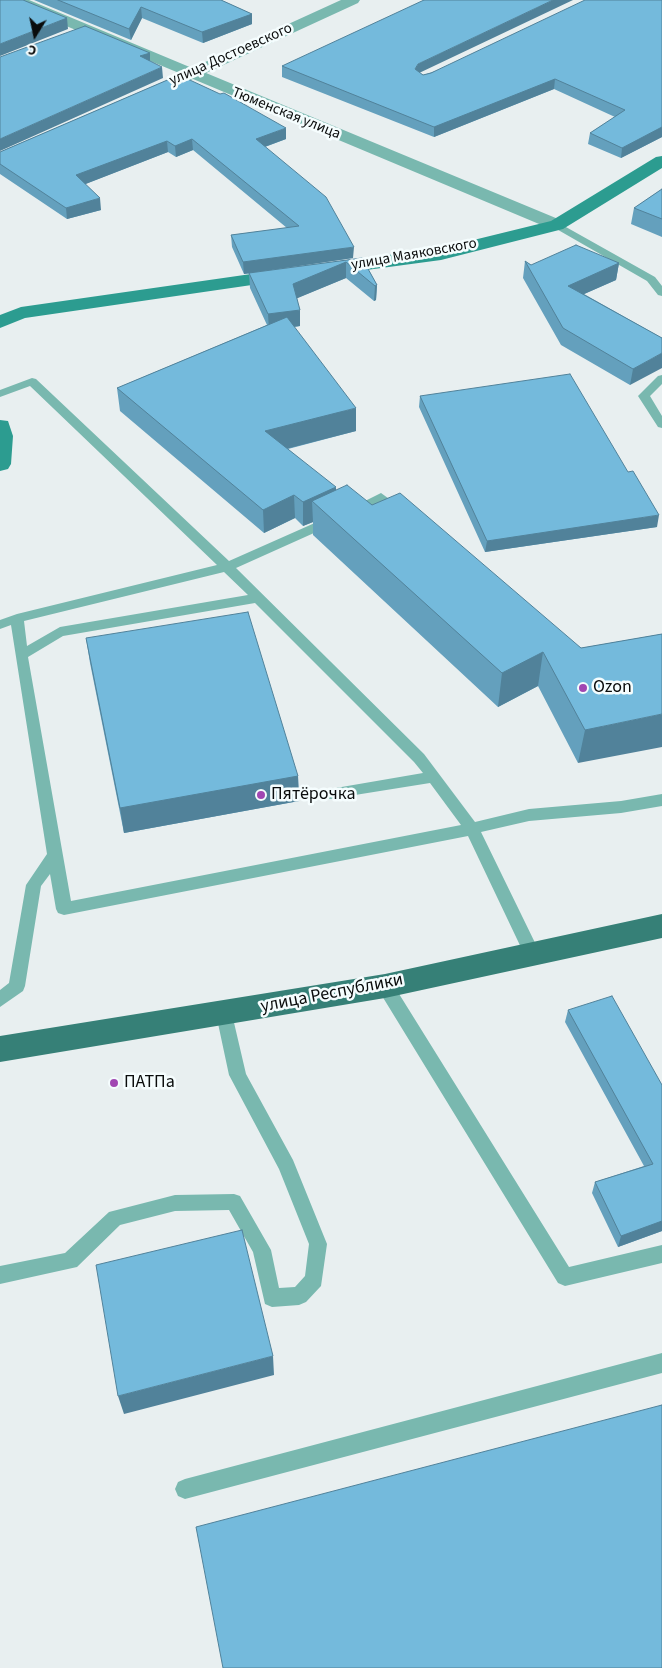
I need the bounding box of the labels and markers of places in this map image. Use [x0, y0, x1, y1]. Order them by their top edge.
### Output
place label: Ozon [593, 677, 632, 699]
marker: Ozon [577, 682, 589, 694]
place label: Пятёрочка [271, 784, 356, 806]
marker: Пятёрочка [255, 789, 267, 801]
place label: ПАТПа [124, 1072, 175, 1094]
marker: ПАТПа [108, 1077, 120, 1089]

